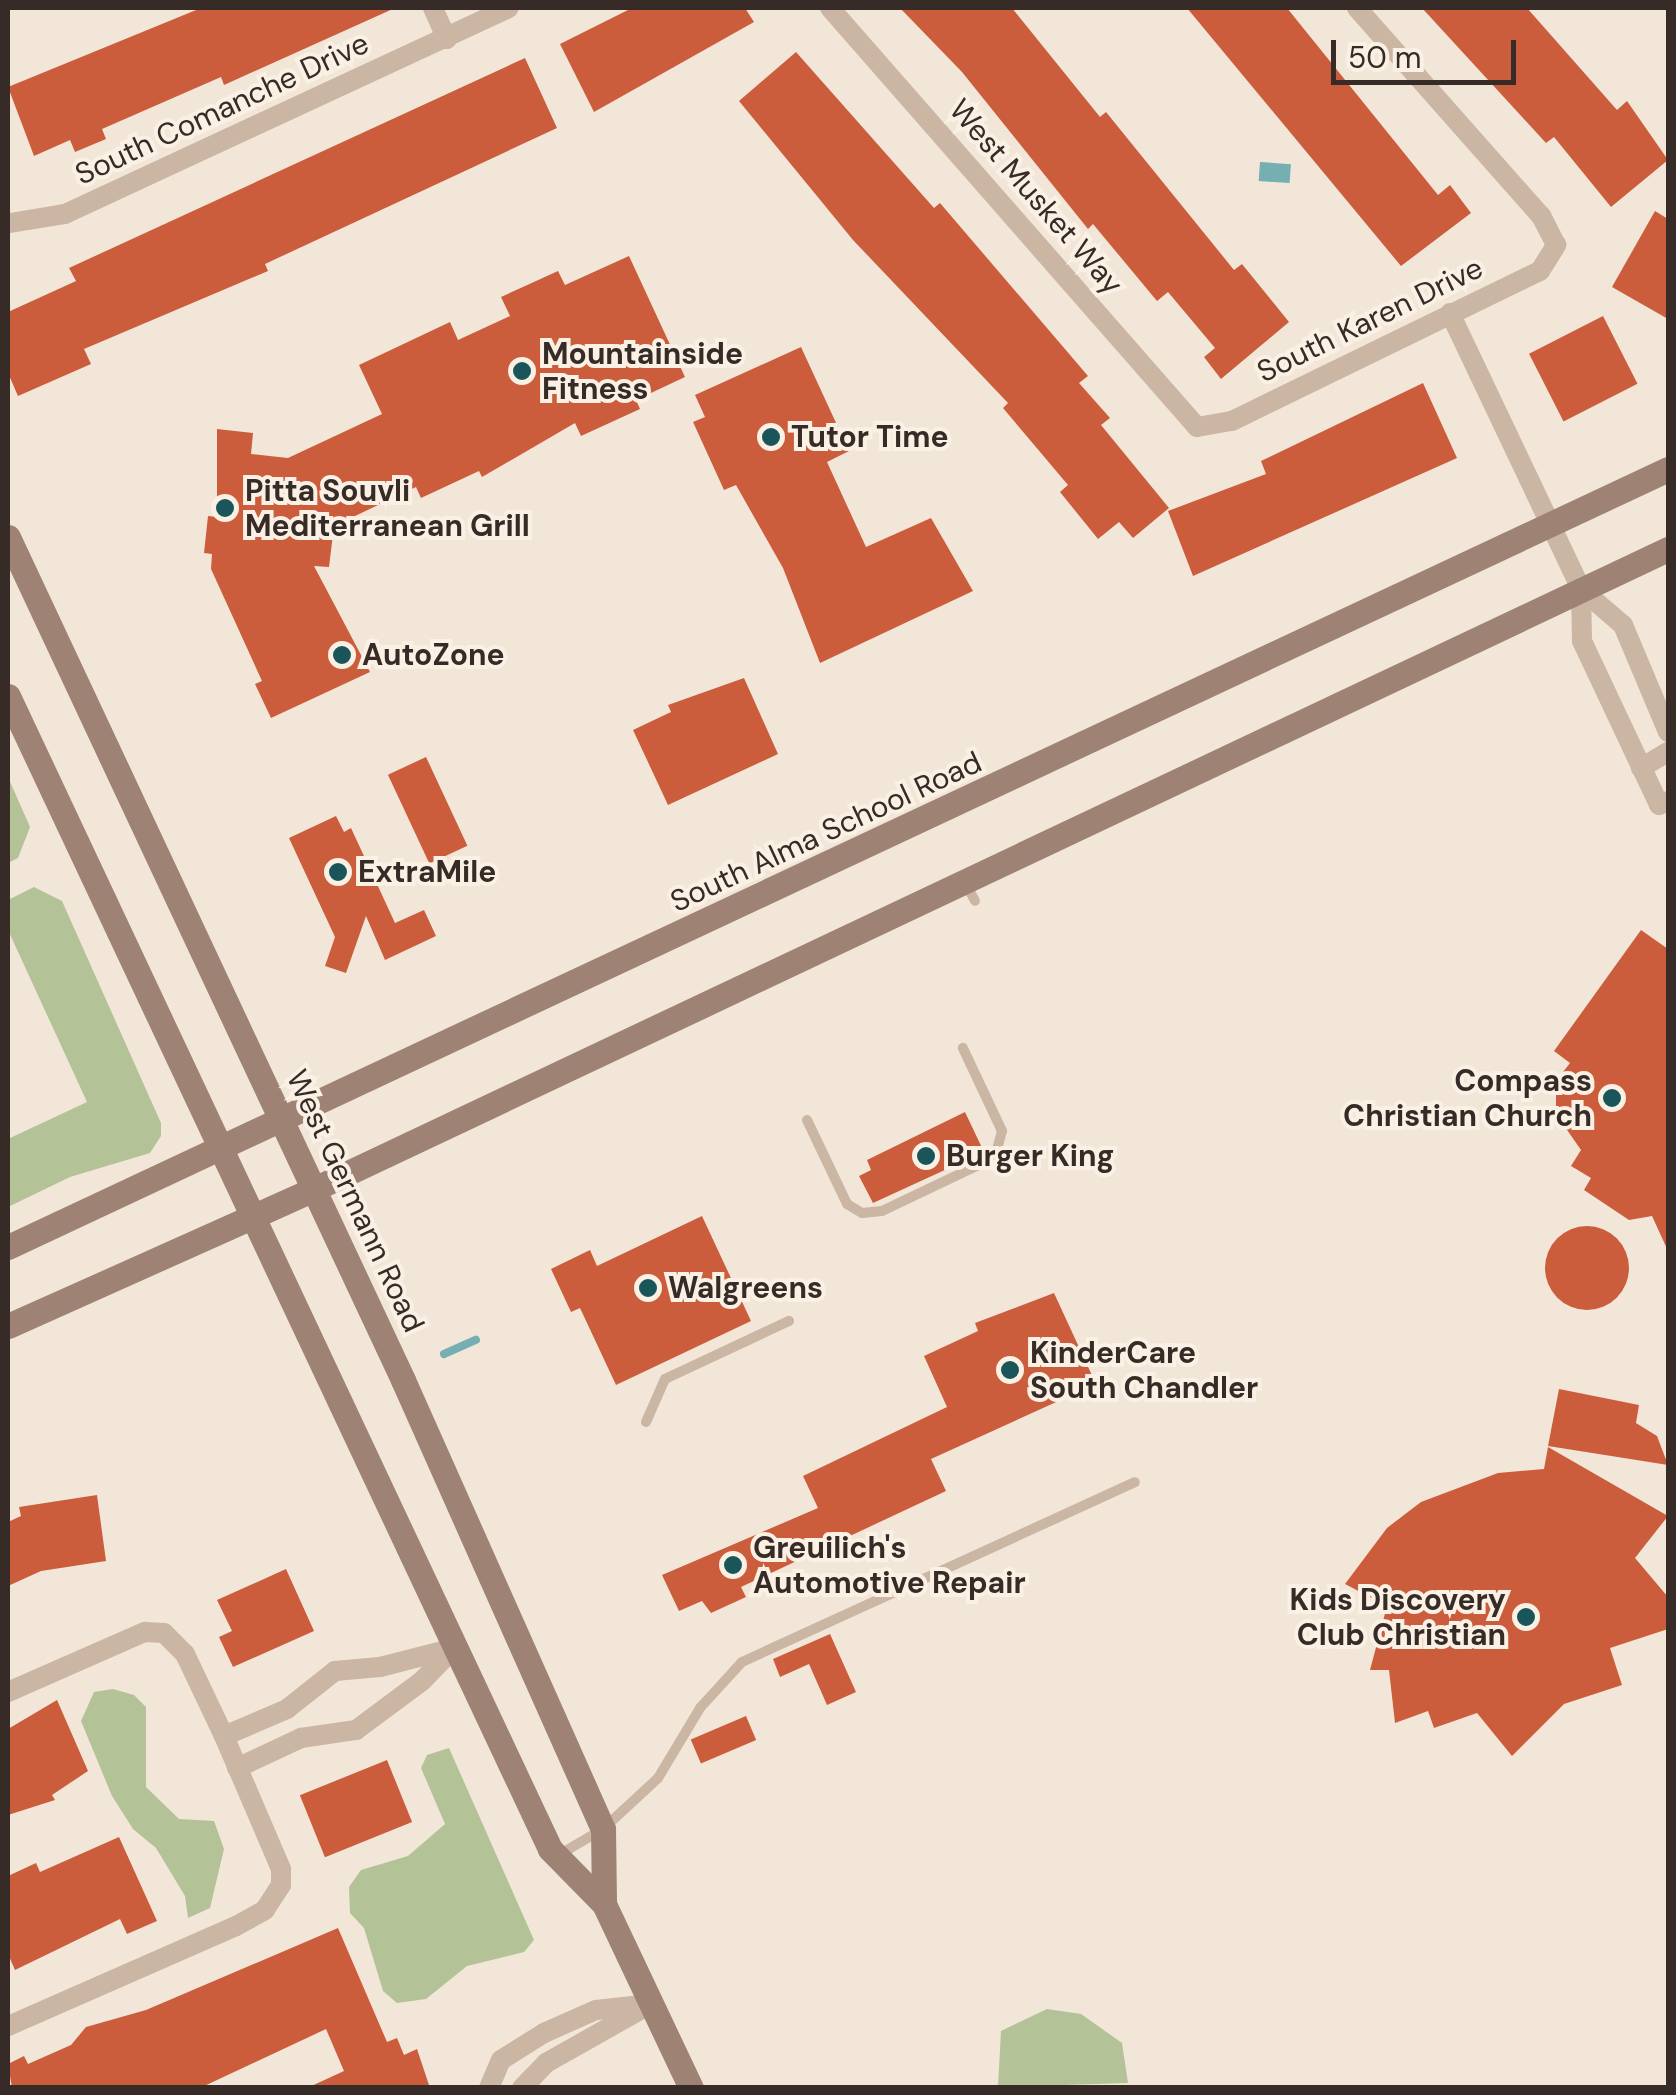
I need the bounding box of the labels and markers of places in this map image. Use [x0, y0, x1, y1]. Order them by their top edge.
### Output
place label: Mountainside Fitness [542, 336, 743, 406]
marker: Mountainside Fitness [511, 360, 533, 382]
place label: Tutor Time [791, 419, 949, 455]
marker: Tutor Time [760, 426, 782, 448]
place label: Pitta Souvli Mediterranean Grill [245, 473, 530, 544]
marker: Pitta Souvli Mediterranean Grill [214, 497, 236, 519]
place label: AutoZone [362, 637, 505, 673]
marker: AutoZone [331, 644, 353, 666]
place label: ExtraMile [358, 854, 496, 890]
marker: ExtraMile [327, 861, 349, 883]
place label: Compass Christian Church [1343, 1063, 1592, 1134]
marker: Compass Christian Church [1601, 1087, 1623, 1109]
place label: Burger King [946, 1138, 1114, 1174]
marker: Burger King [915, 1145, 937, 1167]
place label: Walgreens [668, 1270, 823, 1306]
marker: Walgreens [637, 1277, 659, 1299]
place label: KinderCare South Chandler [1030, 1335, 1258, 1406]
marker: KinderCare South Chandler [999, 1359, 1021, 1381]
place label: Greuilich's Automotive Repair [753, 1530, 1026, 1600]
marker: Greuilich's Automotive Repair [722, 1554, 744, 1576]
place label: Kids Discovery Club Christian [1290, 1582, 1506, 1652]
marker: Kids Discovery Club Christian [1515, 1606, 1537, 1628]

